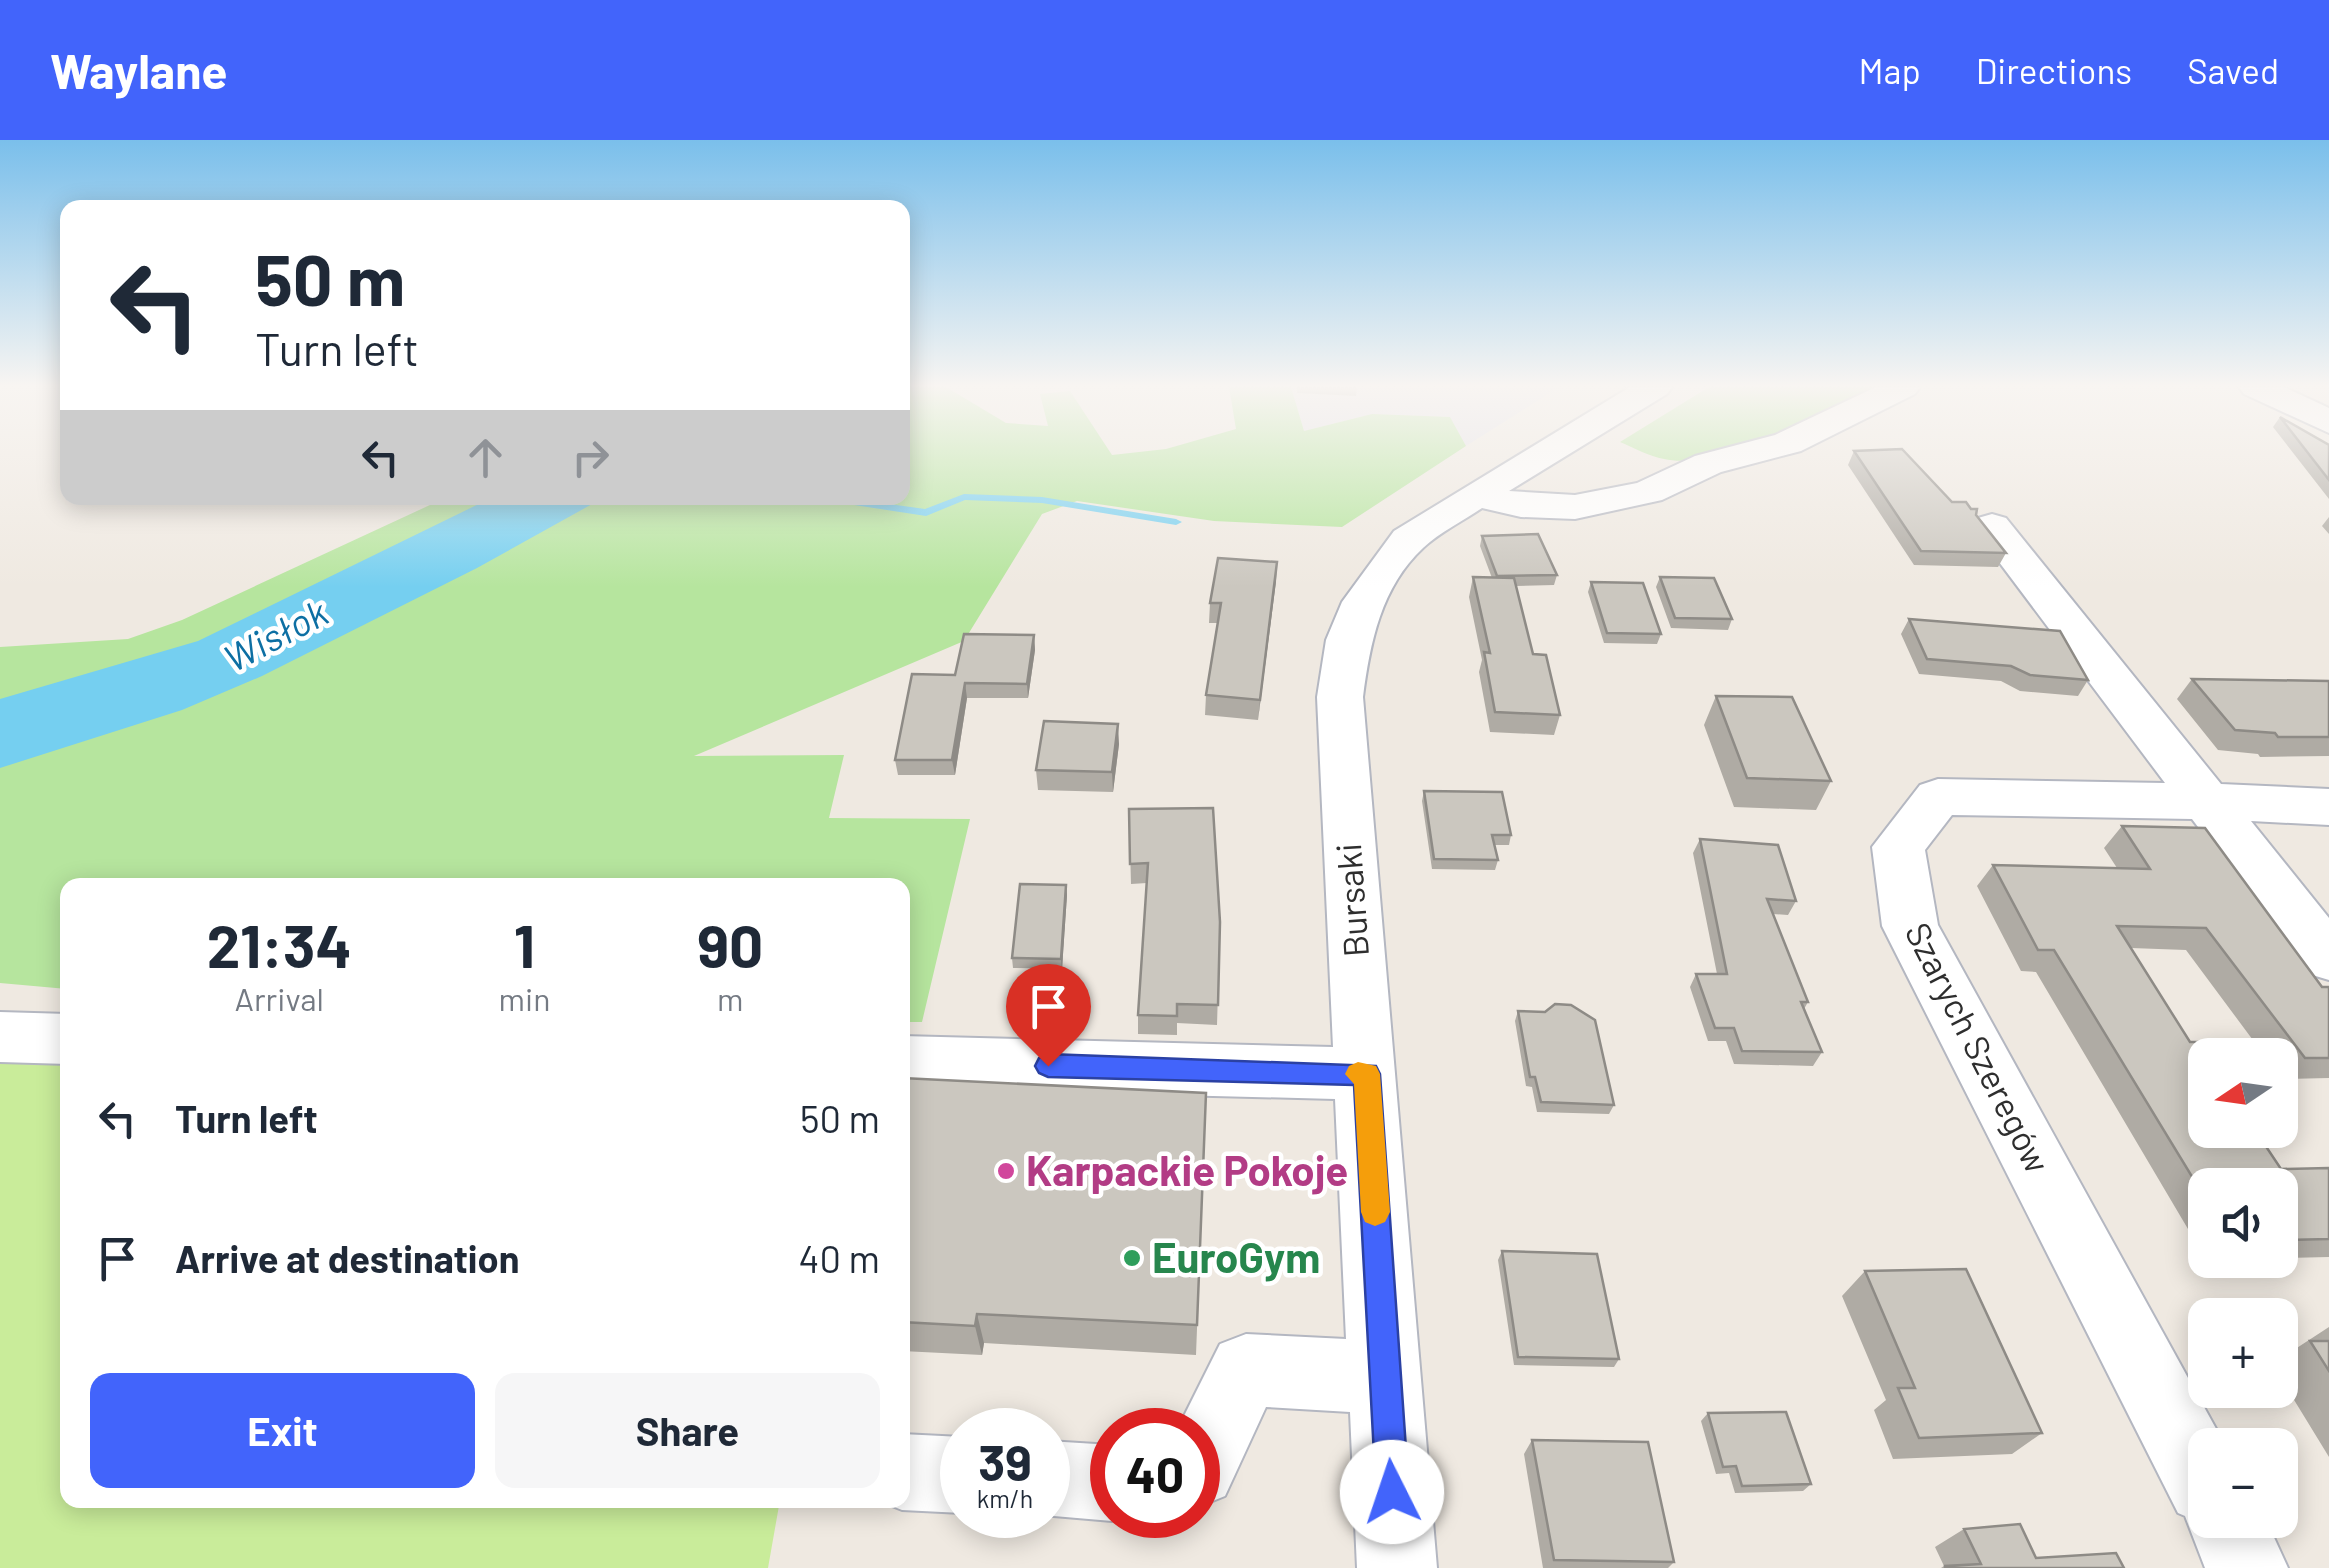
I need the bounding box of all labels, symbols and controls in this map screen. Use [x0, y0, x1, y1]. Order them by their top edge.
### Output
text: Waylane [50, 41, 228, 99]
text: Map [1859, 49, 1921, 91]
text: Directions [1976, 49, 2132, 91]
text: Saved [2187, 49, 2279, 91]
text: 50 m [255, 236, 405, 320]
icon: left [90, 240, 220, 370]
text: Turn left [255, 321, 419, 375]
icon: left [353, 430, 408, 485]
icon: ahead [458, 430, 513, 485]
icon: right [563, 430, 618, 485]
water label: Wisłok [215, 588, 335, 681]
street label: Bursaki [1326, 842, 1376, 958]
text: 21:34 [207, 908, 352, 980]
text: 1 [514, 908, 535, 980]
text: 90 [697, 908, 763, 980]
street label: Szarych Szeregów [1898, 915, 2060, 1179]
pin [1006, 964, 1091, 1067]
text: Arrival [235, 979, 324, 1017]
text: min [499, 979, 550, 1017]
text: m [717, 979, 743, 1017]
icon: arrive [1021, 979, 1076, 1034]
north arrow [2188, 1038, 2298, 1148]
map controls [2188, 1038, 2298, 1538]
icon: left [90, 1091, 145, 1146]
text: Turn left [175, 1095, 318, 1141]
text: 50 m [800, 1095, 880, 1141]
place label: Karpackie Pokoje [1026, 1144, 1348, 1195]
marker: Karpackie Pokoje [995, 1160, 1017, 1182]
button: sound [2188, 1168, 2298, 1278]
icon: arrive [90, 1231, 145, 1286]
place label: EuroGym [1152, 1231, 1320, 1282]
text: Arrive at destination [175, 1235, 520, 1281]
text: 40 m [799, 1235, 880, 1281]
marker: EuroGym [1121, 1247, 1143, 1269]
button: + [2188, 1298, 2298, 1408]
button: Exit [90, 1373, 475, 1488]
button: Share [495, 1373, 880, 1488]
speed limit sign: 40 [1090, 1408, 1220, 1538]
button: − [2188, 1428, 2298, 1538]
text: 39 [978, 1431, 1032, 1491]
position arrow [1340, 1440, 1444, 1544]
text: km/h [977, 1483, 1033, 1513]

